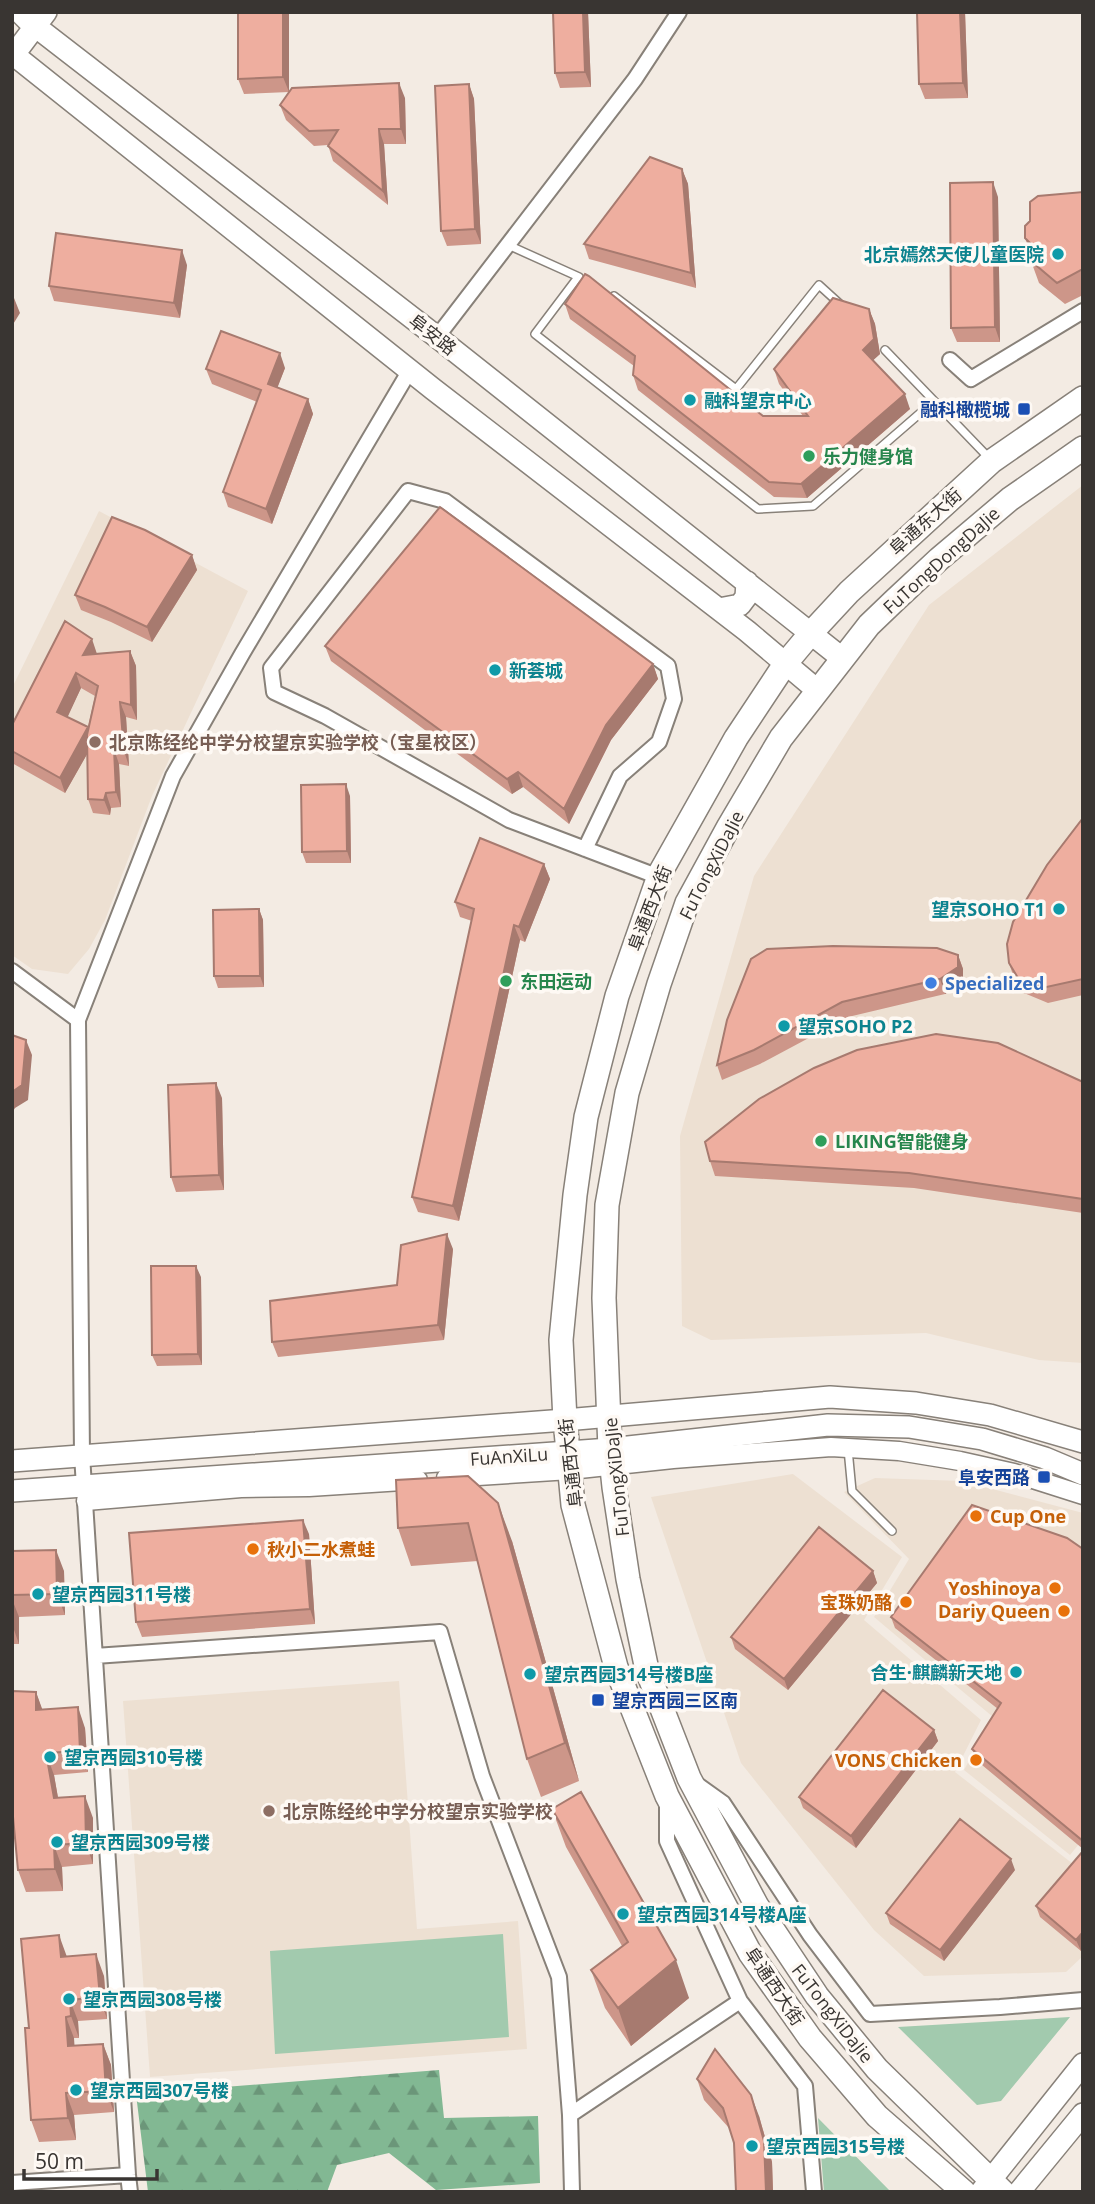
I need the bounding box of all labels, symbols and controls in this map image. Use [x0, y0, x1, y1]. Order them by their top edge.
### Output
place label: 北京嫣然天使儿童医院 [864, 242, 1044, 266]
marker: 北京嫣然天使儿童医院 [1050, 246, 1066, 262]
street label: 阜安路 [404, 308, 462, 360]
place label: 融科望京中心 [704, 388, 812, 412]
marker: 融科望京中心 [682, 392, 698, 408]
place label: 融科橄榄城 [920, 397, 1010, 421]
marker: 融科橄榄城 [1016, 401, 1032, 417]
place label: 乐力健身馆 [823, 444, 913, 468]
marker: 乐力健身馆 [801, 448, 817, 464]
street label: 阜通东大街 [884, 482, 966, 560]
street label: FuTongDongDaJie [878, 501, 1004, 619]
place label: 新荟城 [509, 658, 563, 682]
marker: 新荟城 [487, 662, 503, 678]
place label: 北京陈经纶中学分校望京实验学校（宝星校区） [109, 730, 487, 754]
marker: 北京陈经纶中学分校望京实验学校（宝星校区） [87, 734, 103, 750]
street label: FuTongXiDaJie [673, 806, 749, 924]
street label: 阜通西大街 [622, 862, 676, 954]
place label: 望京SOHO T1 [931, 897, 1045, 921]
marker: 望京SOHO T1 [1051, 901, 1067, 917]
place label: 东田运动 [520, 969, 592, 993]
place label: Specialized [945, 971, 1044, 995]
marker: 东田运动 [498, 973, 514, 989]
marker: Specialized [923, 975, 939, 991]
place label: 望京SOHO P2 [798, 1014, 913, 1038]
marker: 望京SOHO P2 [776, 1018, 792, 1034]
place label: LIKING智能健身 [835, 1129, 969, 1153]
marker: LIKING智能健身 [813, 1133, 829, 1149]
street label: FuTongXiDaJie [598, 1416, 634, 1538]
street label: 阜通西大街 [553, 1417, 587, 1509]
street label: FuAnXiLu [469, 1441, 549, 1471]
place label: 阜安西路 [958, 1465, 1030, 1489]
marker: 阜安西路 [1036, 1469, 1052, 1485]
place label: Cup One [990, 1504, 1066, 1528]
marker: Cup One [968, 1508, 984, 1524]
place label: 秋小二水煮蛙 [267, 1537, 375, 1561]
marker: 秋小二水煮蛙 [245, 1541, 261, 1557]
place label: Yoshinoya [948, 1576, 1041, 1600]
marker: Yoshinoya [1047, 1580, 1063, 1596]
place label: 望京西园311号楼 [52, 1582, 191, 1606]
marker: 望京西园311号楼 [30, 1586, 46, 1602]
place label: 宝珠奶酪 [820, 1590, 893, 1614]
marker: 宝珠奶酪 [898, 1594, 914, 1610]
place label: Dariy Queen [938, 1599, 1050, 1623]
marker: Dariy Queen [1056, 1603, 1072, 1619]
place label: 合生·麒麟新天地 [871, 1660, 1002, 1684]
place label: 望京西园314号楼B座 [544, 1662, 713, 1686]
marker: 合生·麒麟新天地 [1008, 1664, 1024, 1680]
marker: 望京西园314号楼B座 [522, 1666, 538, 1682]
place label: 望京西园三区南 [612, 1688, 738, 1712]
marker: 望京西园三区南 [590, 1692, 606, 1708]
place label: 望京西园310号楼 [64, 1745, 203, 1769]
place label: VONS Chicken [835, 1748, 962, 1772]
marker: 望京西园310号楼 [42, 1749, 58, 1765]
marker: VONS Chicken [968, 1752, 984, 1768]
place label: 北京陈经纶中学分校望京实验学校 [283, 1799, 553, 1823]
marker: 北京陈经纶中学分校望京实验学校 [261, 1803, 277, 1819]
place label: 望京西园309号楼 [71, 1830, 210, 1854]
marker: 望京西园309号楼 [49, 1834, 65, 1850]
place label: 望京西园314号楼A座 [637, 1902, 806, 1926]
marker: 望京西园314号楼A座 [615, 1906, 631, 1922]
street label: 阜通西大街 [740, 1942, 810, 2030]
street label: FuTongXiDaJie [787, 1959, 879, 2067]
place label: 望京西园308号楼 [83, 1987, 222, 2011]
marker: 望京西园308号楼 [61, 1991, 77, 2007]
place label: 望京西园307号楼 [90, 2078, 229, 2102]
marker: 望京西园307号楼 [68, 2082, 84, 2098]
place label: 望京西园315号楼 [766, 2134, 905, 2158]
scale bar [24, 2138, 158, 2182]
marker: 望京西园315号楼 [744, 2138, 760, 2154]
text: 50 m [35, 2147, 84, 2175]

